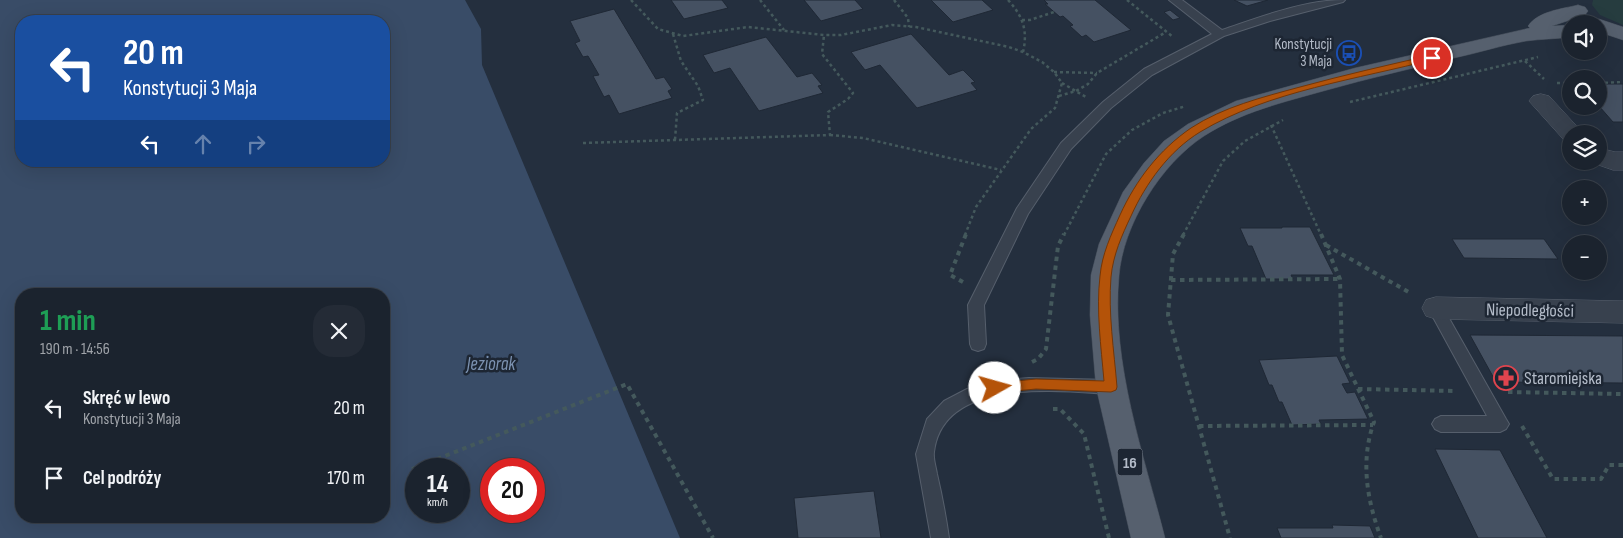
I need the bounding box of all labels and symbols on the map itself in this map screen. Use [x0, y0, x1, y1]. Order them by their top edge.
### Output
place label: Konstytucji 3 Maja [1275, 35, 1332, 71]
pin [1411, 37, 1453, 79]
bus stop icon: Konstytucji 3 Maja [1336, 40, 1362, 66]
street label: Niepodległości [1486, 299, 1574, 322]
water label: Jeziorak [466, 353, 516, 376]
position arrow [968, 361, 1020, 413]
pharmacy icon: Staromiejska [1493, 365, 1519, 391]
place label: Staromiejska [1524, 368, 1602, 389]
road number: 16 [1118, 448, 1142, 476]
speed limit sign: 20 [480, 458, 545, 523]

